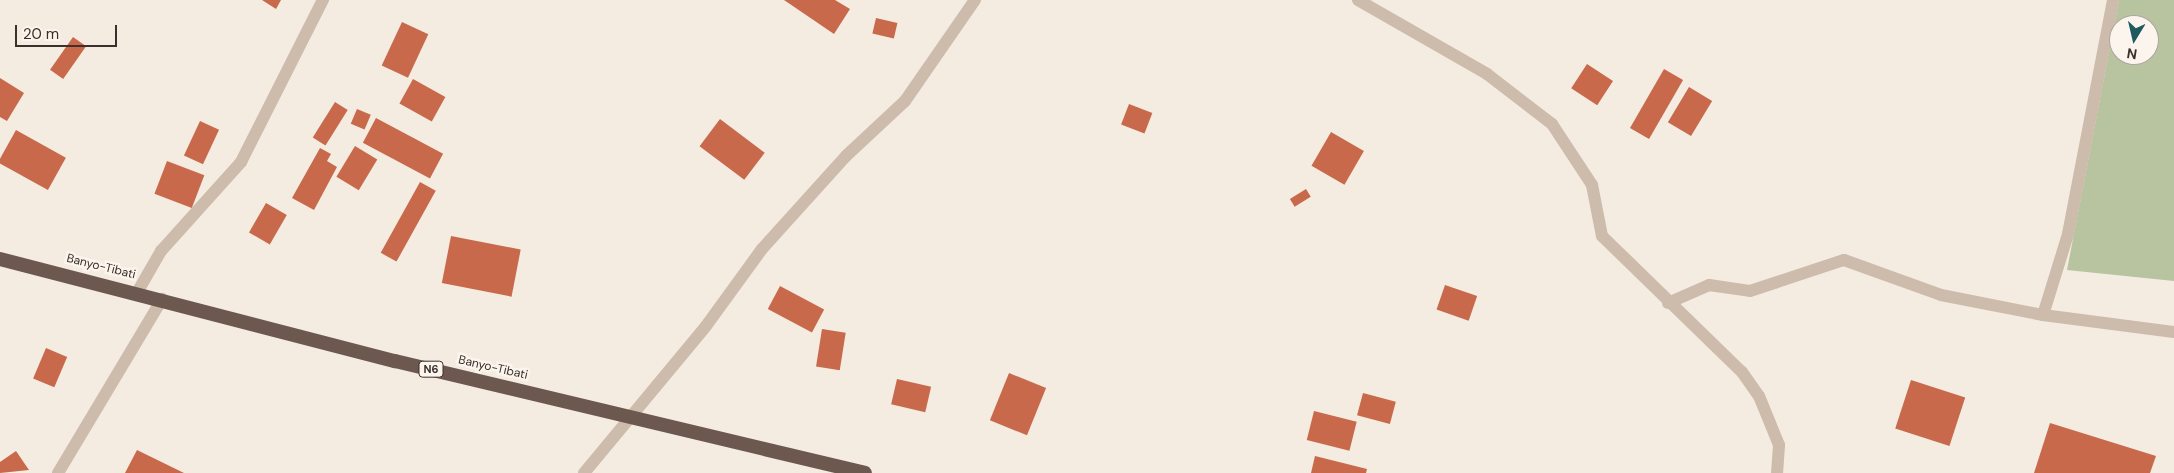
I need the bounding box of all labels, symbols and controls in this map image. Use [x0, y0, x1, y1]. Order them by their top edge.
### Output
scale bar [18, 15, 120, 47]
north arrow [2109, 15, 2159, 65]
text: 20 m [23, 24, 59, 44]
text: N [2125, 44, 2138, 64]
street label: Banyo-Tibati [65, 251, 137, 283]
street label: Banyo-Tibati [457, 353, 529, 383]
road number: N6 [418, 360, 444, 378]

